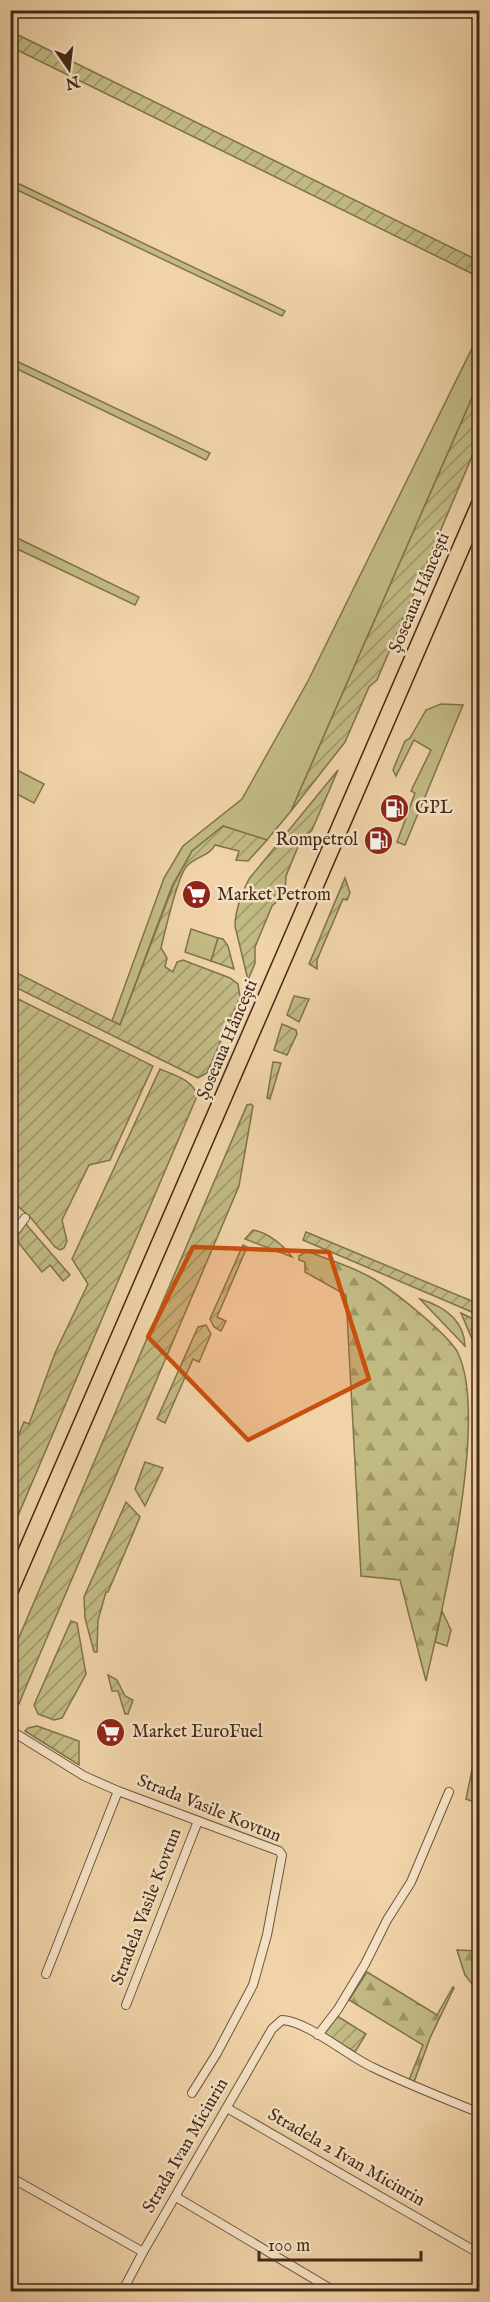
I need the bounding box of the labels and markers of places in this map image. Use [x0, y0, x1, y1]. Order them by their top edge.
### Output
fuel station icon: GPL [378, 792, 410, 824]
place label: GPL [415, 797, 453, 820]
fuel station icon: Rompetrol [363, 824, 395, 856]
place label: Rompetrol [275, 829, 358, 852]
supermarket icon: Market Petrom [180, 879, 212, 911]
place label: Market Petrom [217, 884, 331, 907]
supermarket icon: Market EuroFuel [95, 1716, 127, 1748]
place label: Market EuroFuel [132, 1721, 263, 1744]

